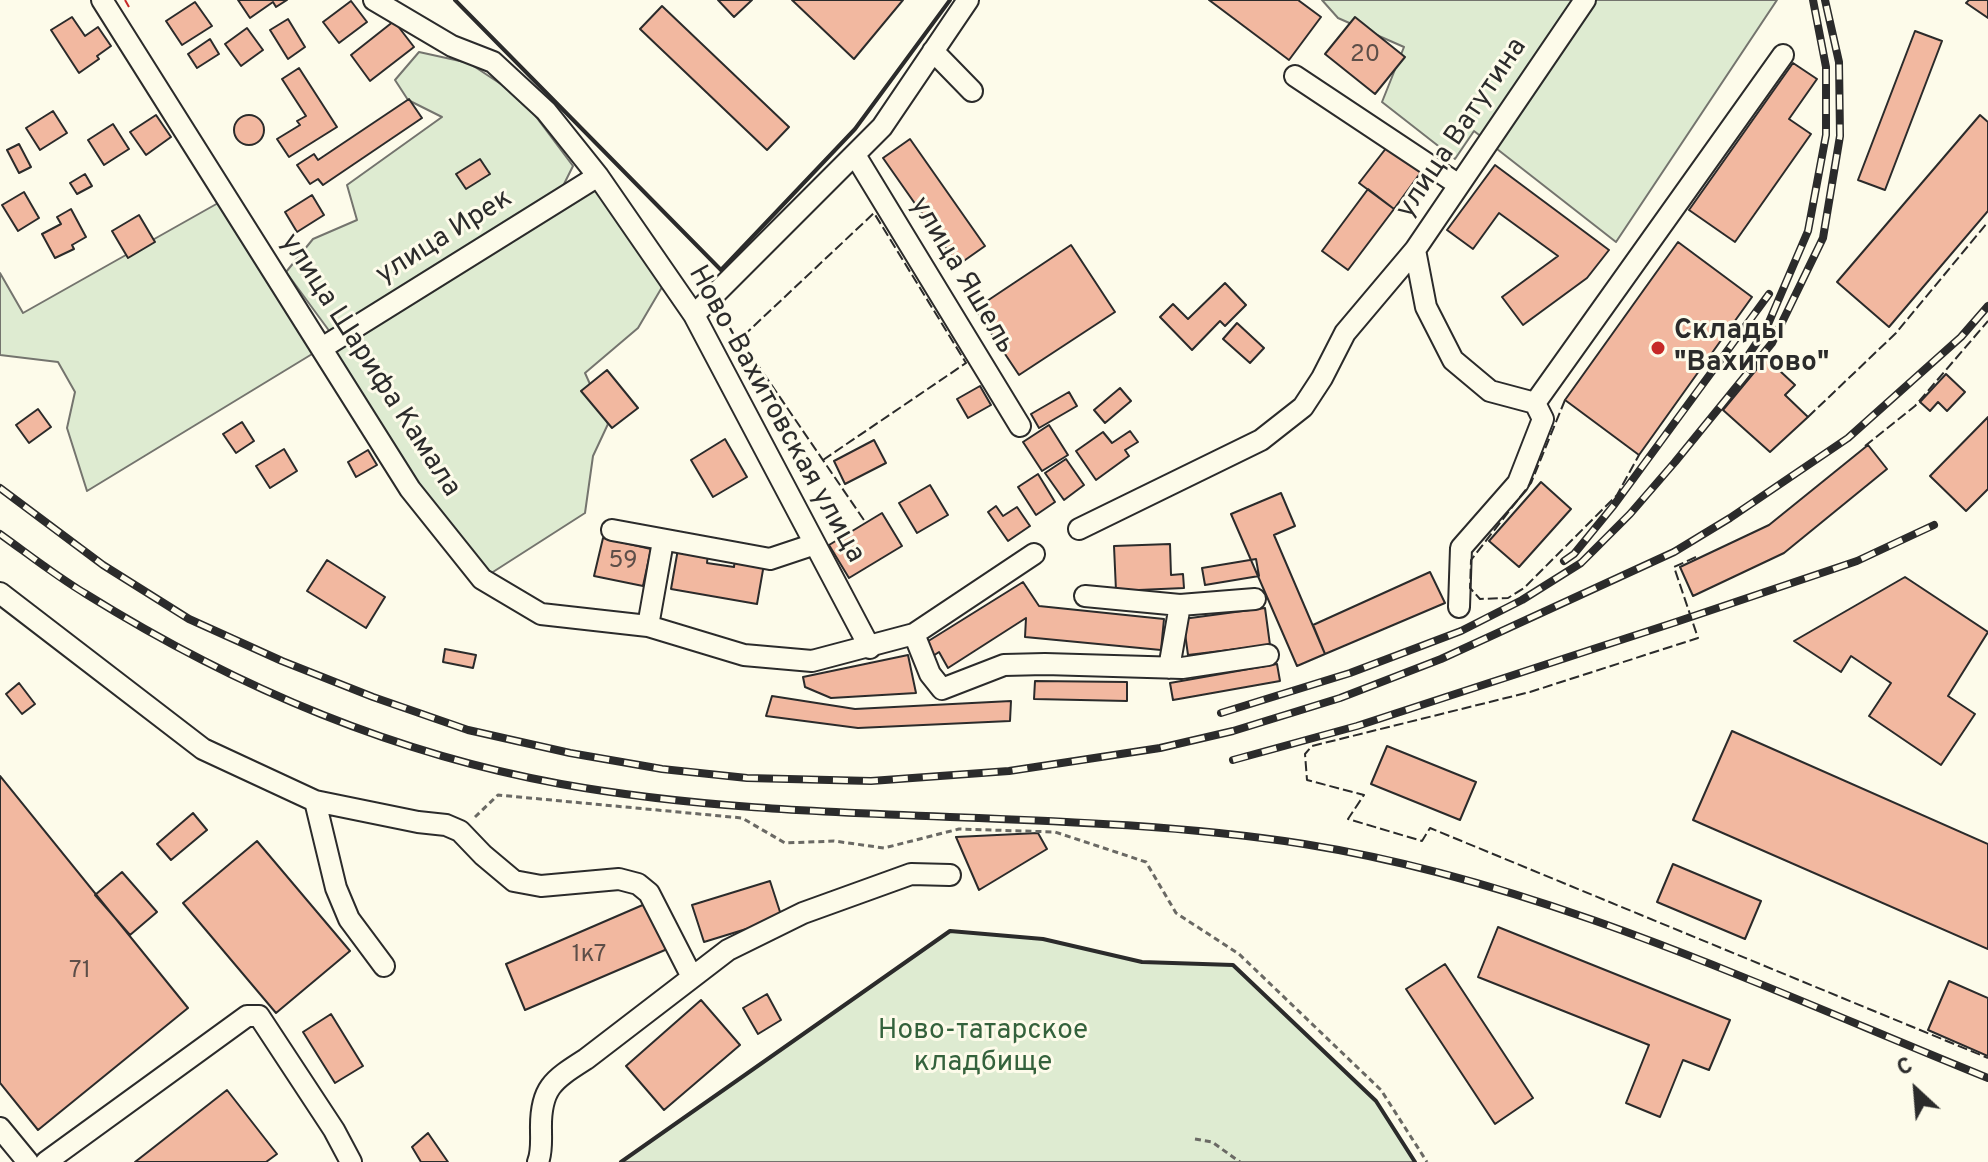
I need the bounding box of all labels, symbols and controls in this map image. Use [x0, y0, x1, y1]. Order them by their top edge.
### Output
street label: улица Ватутина [1390, 33, 1536, 225]
house number: 20 [1350, 42, 1380, 70]
street label: улица Ирек [371, 183, 519, 293]
street label: улица Яшель [901, 191, 1021, 361]
street label: улица Шарифа Камала [271, 228, 467, 504]
street label: Ново-Вахитовская улица [679, 261, 871, 569]
place label: Склады "Вахитово" [1674, 315, 1829, 381]
marker: Склады "Вахитово" [1649, 339, 1667, 357]
house number: 59 [609, 548, 637, 576]
house number: 1к7 [572, 942, 606, 970]
house number: 71 [69, 958, 91, 986]
park label: Ново-татарское кладбище [878, 1015, 1088, 1081]
north arrow [1876, 1050, 1956, 1130]
text: С [1893, 1053, 1917, 1083]

